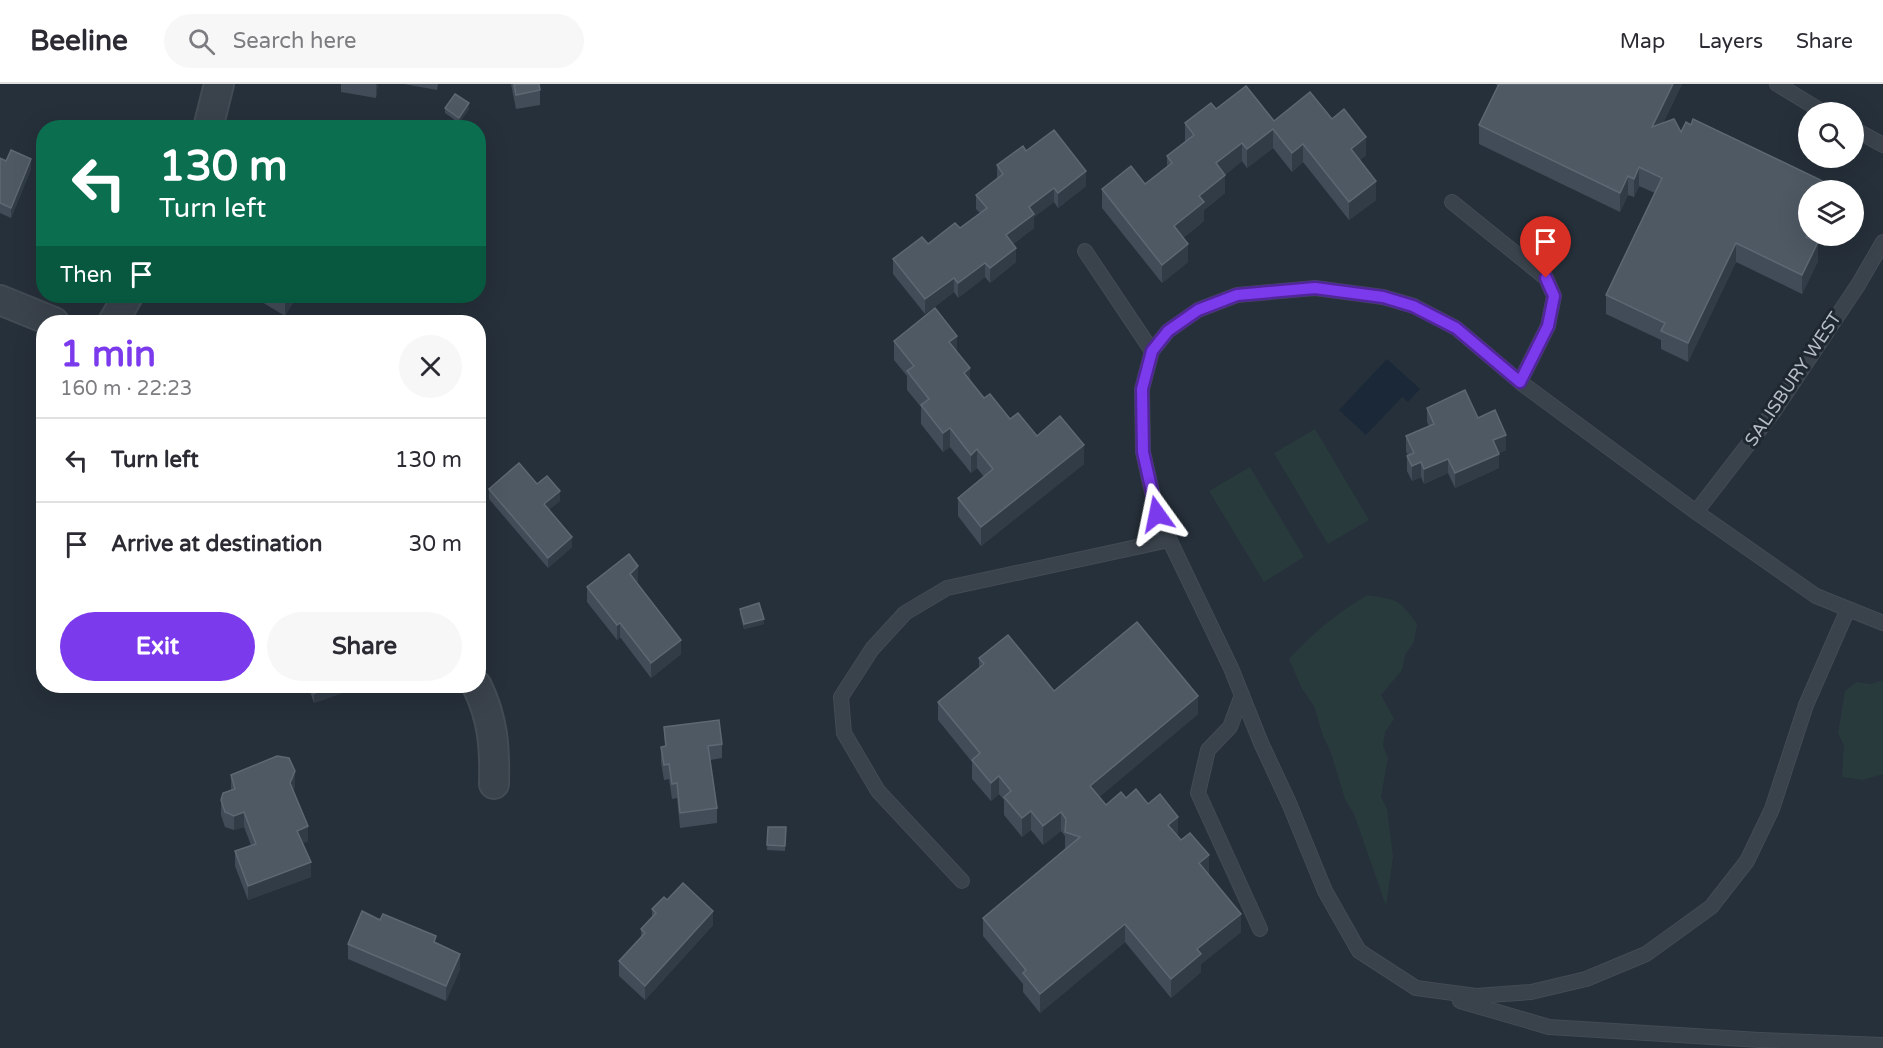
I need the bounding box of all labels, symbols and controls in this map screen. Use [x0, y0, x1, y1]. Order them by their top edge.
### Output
search box [164, 14, 584, 68]
text: Beeline [30, 24, 128, 58]
icon: search [185, 25, 218, 58]
text: Search here [233, 28, 357, 54]
text: Map [1620, 29, 1665, 54]
text: Layers [1698, 29, 1763, 54]
text: Share [1796, 29, 1853, 54]
map controls [1798, 102, 1864, 246]
button: search [1798, 102, 1864, 168]
text: 130 m [159, 141, 288, 192]
icon: left [60, 144, 138, 222]
button: layers [1798, 180, 1864, 246]
text: Turn left [159, 192, 266, 225]
pin [1520, 216, 1571, 278]
icon: arrive [1529, 225, 1562, 258]
icon: arrive [125, 258, 158, 291]
text: Then [60, 262, 113, 288]
street label: SALISBURY WEST [1740, 308, 1846, 450]
text: 1 min [60, 333, 156, 376]
button: close [399, 335, 462, 398]
text: 160 m · 22:23 [60, 377, 192, 401]
icon: left [60, 444, 93, 477]
text: Turn left [111, 447, 199, 473]
text: 130 m [395, 447, 462, 473]
position arrow [1125, 482, 1189, 546]
icon: arrive [60, 528, 93, 561]
text: Arrive at destination [111, 531, 322, 557]
text: 30 m [408, 531, 462, 557]
button: Exit [60, 612, 255, 681]
button: Share [267, 612, 462, 681]

